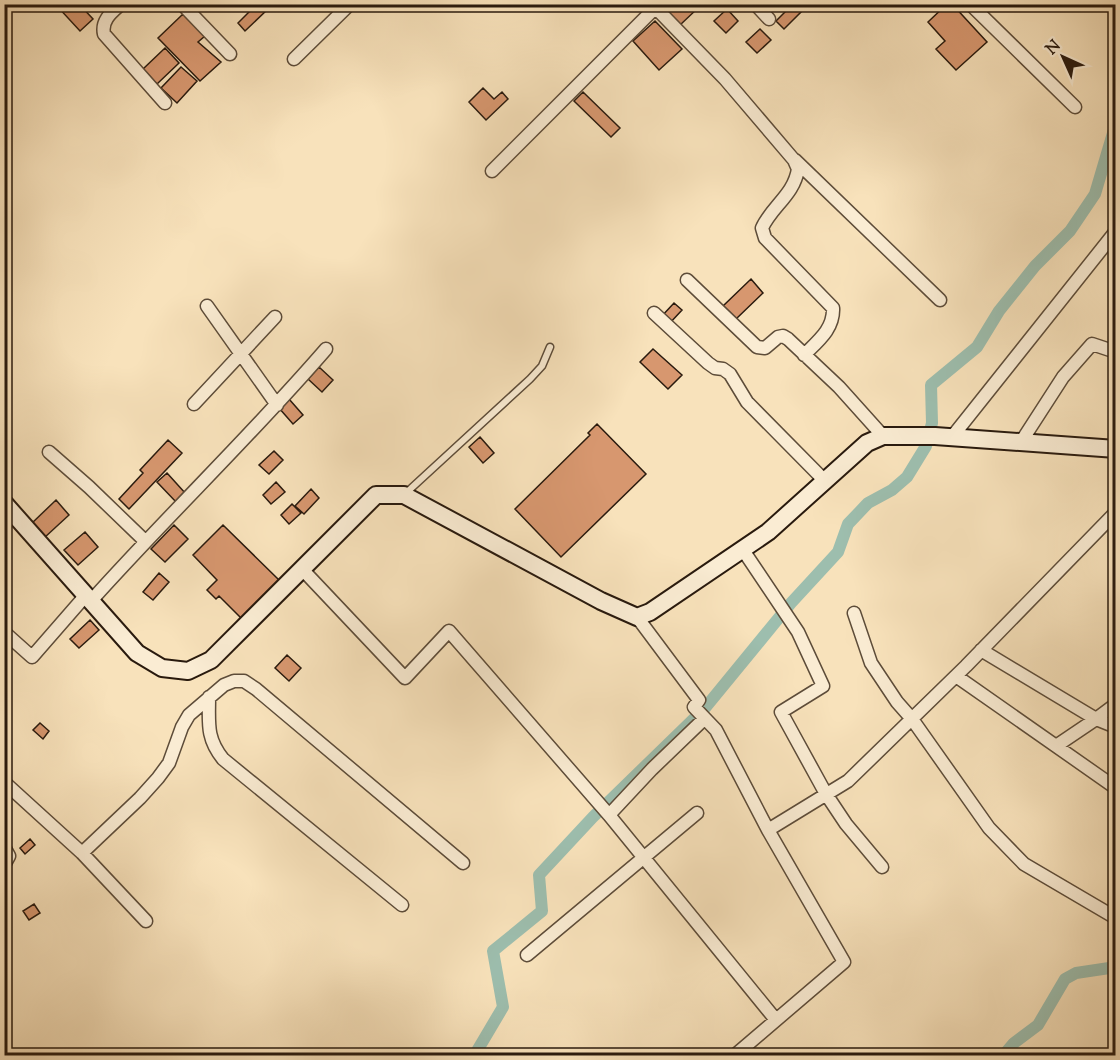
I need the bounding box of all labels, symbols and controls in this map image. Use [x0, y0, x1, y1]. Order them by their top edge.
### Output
north arrow [1033, 27, 1093, 87]
text: N [1042, 35, 1067, 61]

